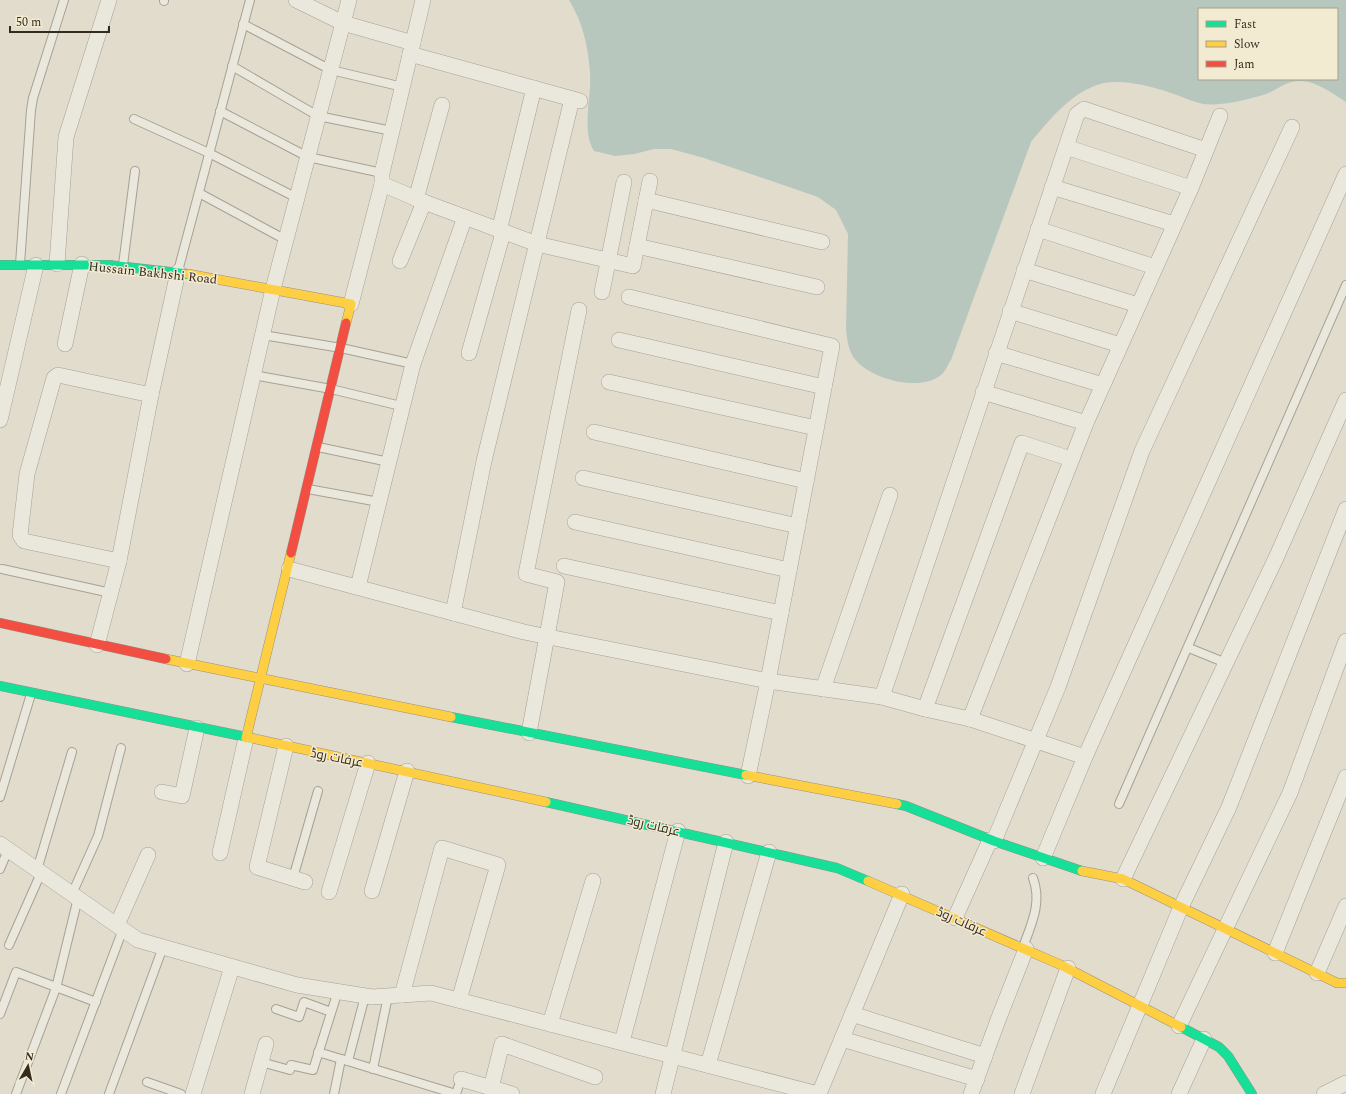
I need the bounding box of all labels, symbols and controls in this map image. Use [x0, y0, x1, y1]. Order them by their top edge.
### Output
scale bar [10, 8, 109, 34]
legend [1198, 8, 1338, 80]
text: 50 m [16, 13, 41, 32]
text: Fast [1234, 15, 1256, 34]
text: Slow [1234, 35, 1260, 54]
text: Jam [1234, 55, 1255, 74]
street label: Hussain Bakhshi Road [87, 256, 218, 290]
street label: عرفات روڈ [309, 743, 365, 773]
street label: عرفات روڈ [625, 810, 682, 842]
street label: عرفات روڈ [933, 902, 990, 942]
north arrow [8, 1046, 48, 1086]
text: N [24, 1048, 35, 1066]

